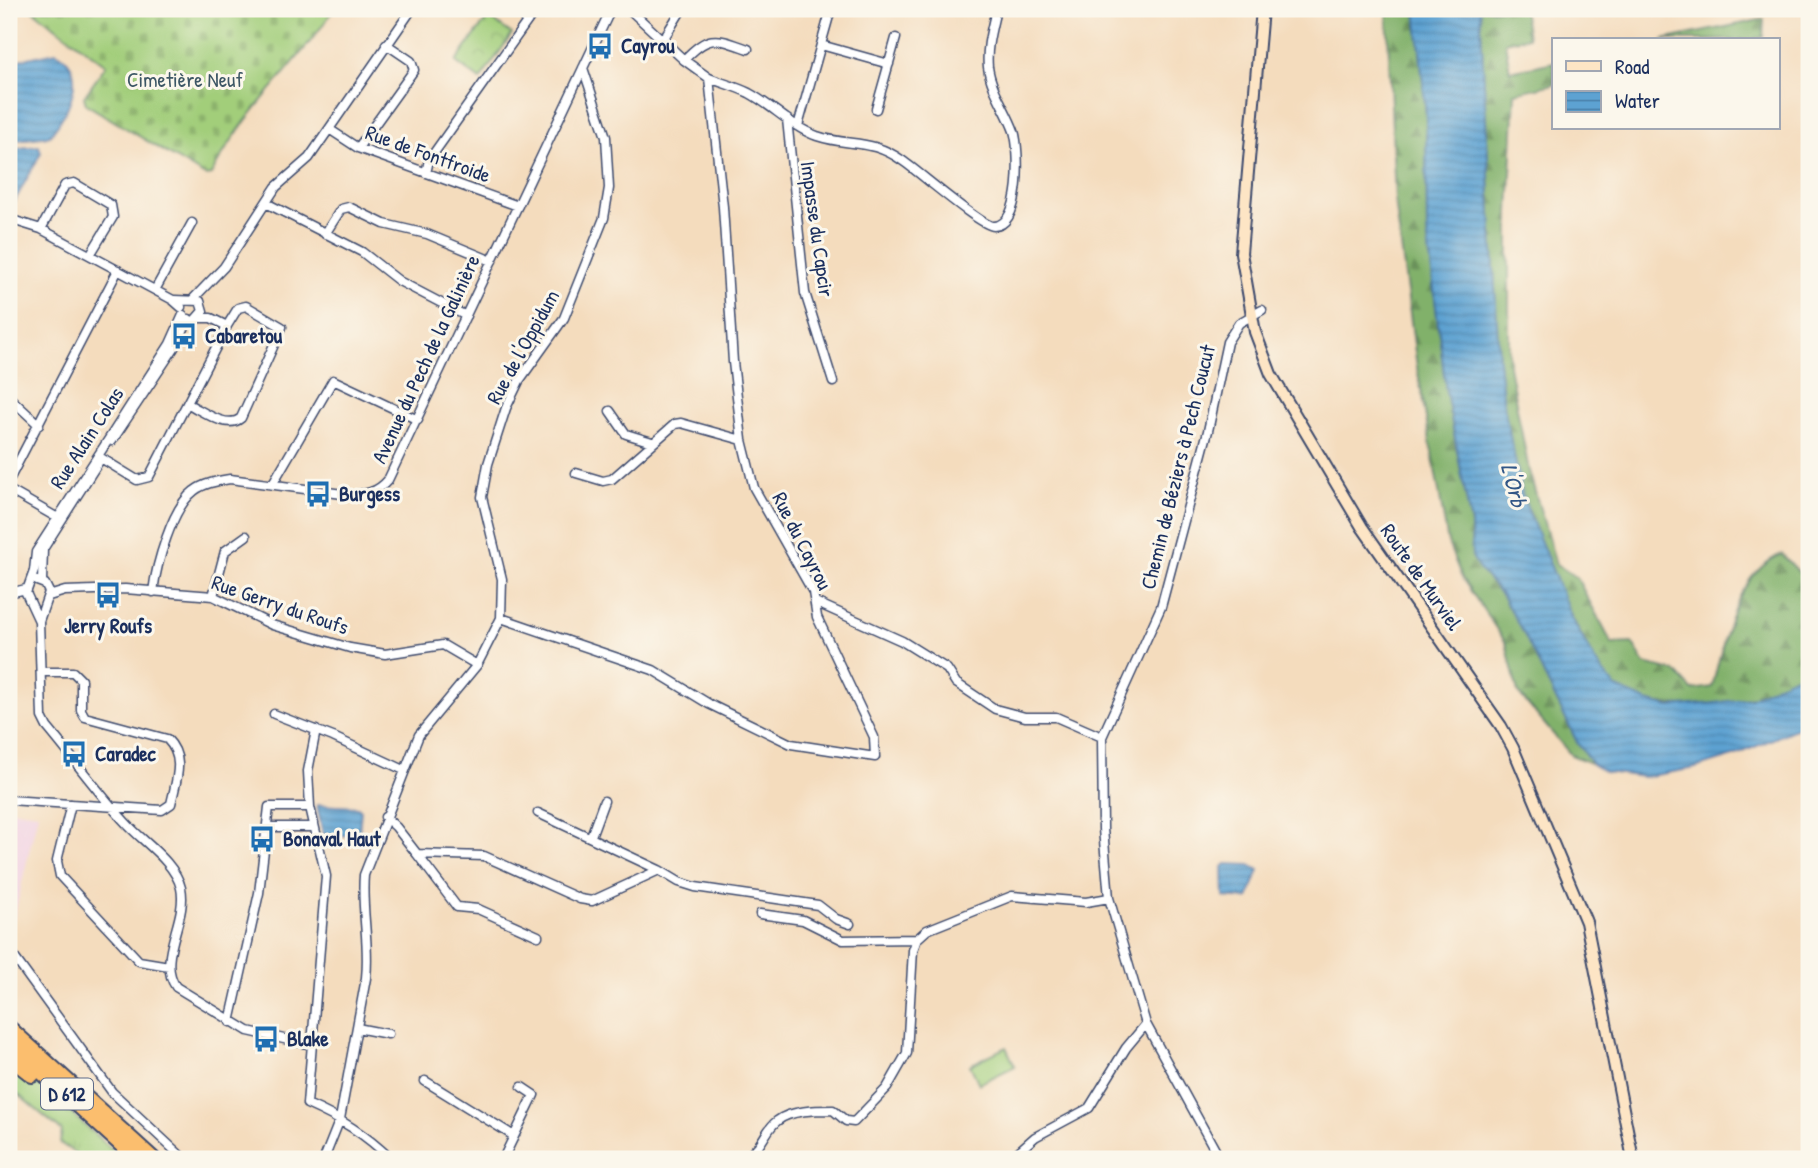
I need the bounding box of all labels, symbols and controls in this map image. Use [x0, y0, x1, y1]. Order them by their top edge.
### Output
bus stop icon: Cayrou [585, 31, 615, 61]
place label: Cayrou [621, 31, 675, 61]
legend [1552, 38, 1780, 130]
text: Road [1615, 52, 1649, 81]
park label: Cimetière Neuf [127, 65, 243, 94]
text: Water [1615, 86, 1660, 115]
street label: Rue de Fontfroide [362, 118, 495, 190]
street label: Impasse du Capcir [794, 159, 841, 299]
street label: Avenue du Pech de la Galinière [364, 250, 487, 468]
street label: Rue de l'Oppidum [479, 284, 566, 409]
bus stop icon: Cabaretou [169, 321, 199, 351]
place label: Cabaretou [205, 321, 283, 350]
street label: Chemin de Béziers à Pech Coucut [1133, 341, 1222, 592]
street label: Rue Alain Colas [43, 381, 130, 494]
water label: L'Orb [1494, 460, 1535, 511]
bus stop icon: Burgess [303, 479, 333, 509]
place label: Burgess [339, 479, 400, 509]
street label: Rue du Cayrou [765, 487, 840, 595]
street label: Route de Murviel [1374, 518, 1469, 636]
street label: Rue Gerry du Roufs [208, 568, 352, 641]
bus stop icon: Jerry Roufs [93, 580, 123, 610]
place label: Jerry Roufs [64, 611, 152, 641]
bus stop icon: Caradec [59, 739, 89, 769]
place label: Caradec [95, 739, 157, 768]
bus stop icon: Bonaval Haut [247, 824, 277, 854]
place label: Bonaval Haut [283, 824, 381, 853]
bus stop icon: Blake [251, 1024, 281, 1054]
place label: Blake [287, 1024, 329, 1053]
road number: D 612 [41, 1078, 93, 1110]

